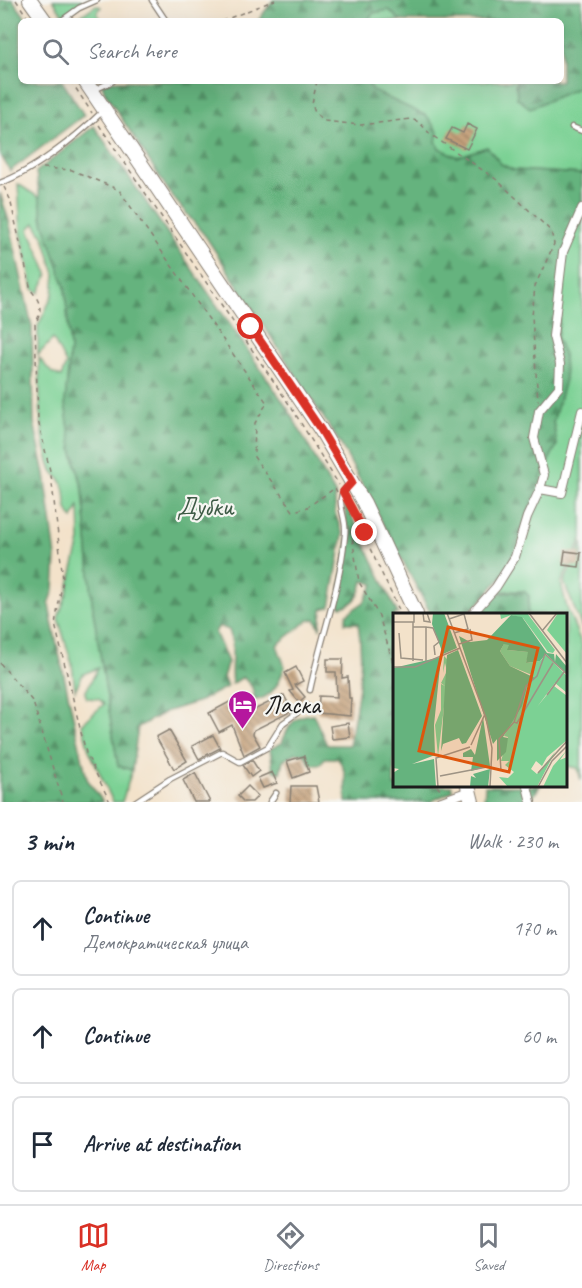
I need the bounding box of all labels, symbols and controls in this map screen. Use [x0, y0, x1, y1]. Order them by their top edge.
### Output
search box [18, 18, 564, 84]
icon: search [39, 35, 72, 68]
text: Search here [87, 37, 177, 65]
route start [237, 313, 263, 339]
park label: Дубки [177, 490, 235, 523]
route end [351, 519, 377, 545]
inset map [393, 613, 567, 787]
hotel icon: Ласка [227, 688, 259, 730]
place label: Ласка [264, 688, 322, 721]
text: 3 min [24, 825, 74, 858]
text: Walk · 230 m [468, 829, 558, 854]
text: Continue [83, 902, 149, 930]
icon: ahead [26, 912, 59, 945]
text: 170 m [513, 916, 556, 941]
text: Демократическая улица [83, 930, 248, 955]
icon: ahead [26, 1020, 59, 1053]
text: Continue [83, 1022, 149, 1050]
text: 60 m [522, 1024, 556, 1049]
icon: arrive [26, 1128, 59, 1161]
text: Arrive at destination [83, 1130, 240, 1158]
tab: Map [77, 1219, 110, 1275]
tab: Directions [263, 1219, 319, 1275]
tab: Saved [472, 1219, 505, 1275]

